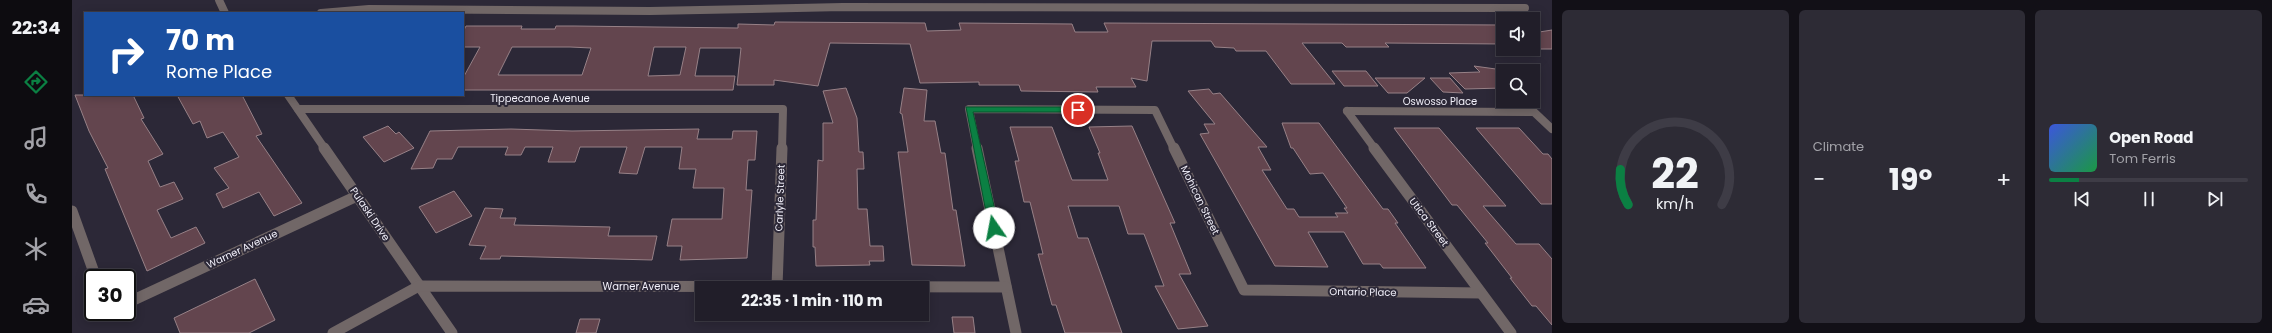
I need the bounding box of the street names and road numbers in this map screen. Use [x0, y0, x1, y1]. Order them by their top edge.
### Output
street label: Tippecanoe Avenue [490, 91, 590, 106]
street label: Oswosso Place [1403, 94, 1477, 109]
street label: Mohican Street [1177, 163, 1223, 237]
street label: Carlyle Street [771, 164, 789, 232]
street label: Pulaski Drive [346, 184, 394, 244]
street label: Utica Street [1406, 194, 1453, 250]
street label: Warner Avenue [204, 226, 280, 272]
street label: Warner Avenue [603, 279, 679, 294]
street label: Ontario Place [1329, 284, 1397, 300]

